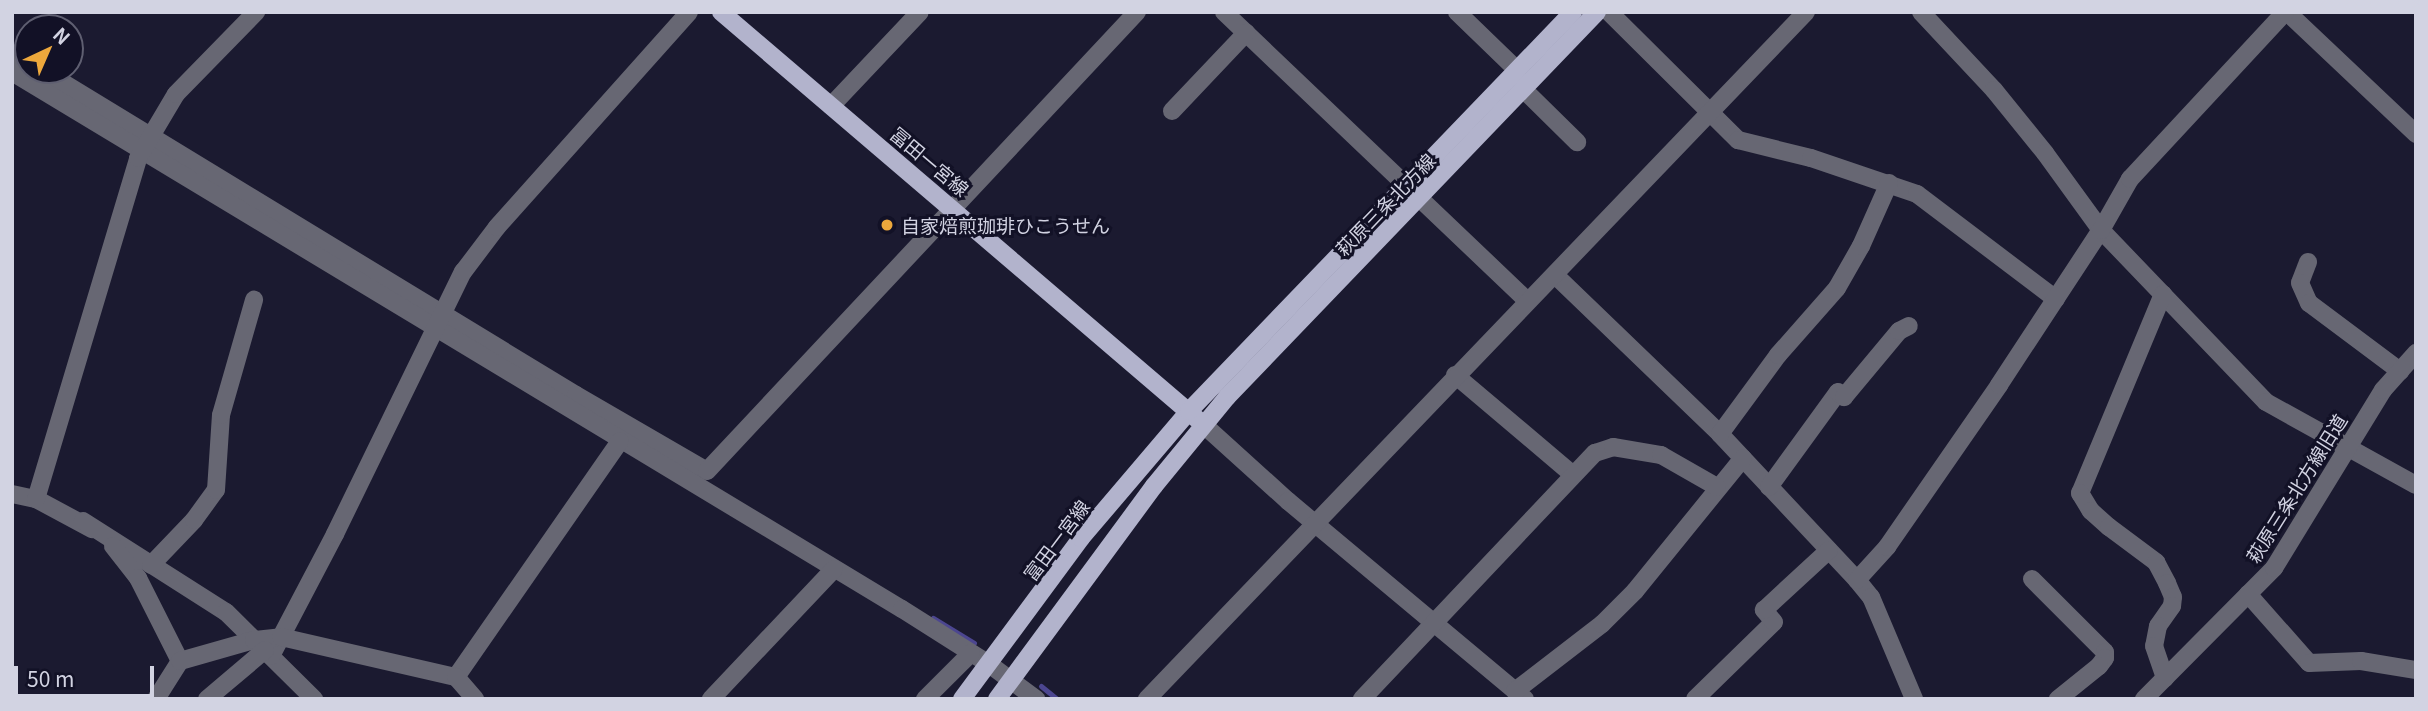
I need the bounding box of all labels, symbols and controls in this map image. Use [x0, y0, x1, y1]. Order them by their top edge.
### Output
north arrow [14, 14, 84, 84]
text: N [48, 20, 77, 50]
street label: 冨田一宮線 [886, 122, 974, 200]
street label: 萩原三条北方線 [1331, 148, 1439, 260]
place label: 自家焙煎珈琲ひこうせん [901, 214, 1110, 236]
marker: 自家焙煎珈琲ひこうせん [879, 217, 895, 233]
street label: 萩原三条北方線旧道 [2241, 409, 2351, 567]
street label: 富田一宮線 [1018, 495, 1094, 585]
scale bar [18, 652, 158, 696]
text: 50 m [27, 663, 74, 693]

